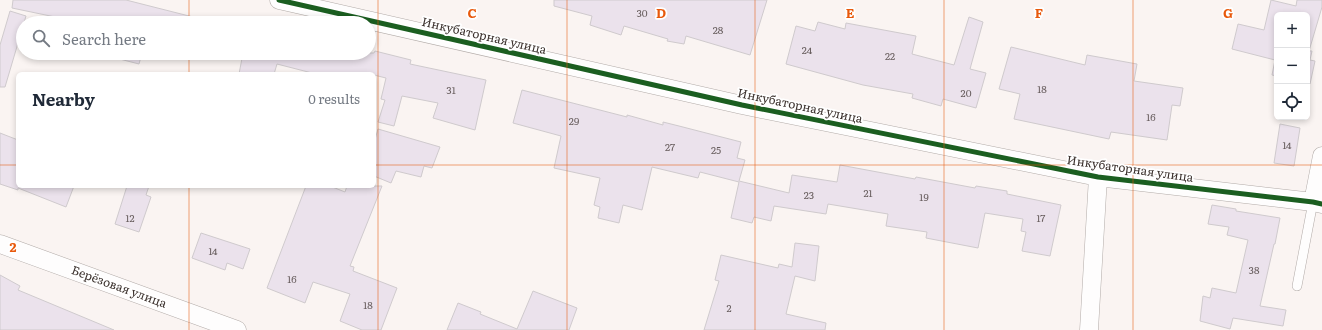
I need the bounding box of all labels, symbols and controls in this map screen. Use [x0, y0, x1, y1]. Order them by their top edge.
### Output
text: C [467, 3, 477, 22]
text: D [656, 3, 666, 22]
text: E [846, 3, 855, 22]
text: F [1035, 3, 1043, 22]
text: G [1223, 3, 1233, 22]
house number: 30 [636, 5, 648, 20]
street label: Инкубаторная улица [420, 12, 549, 58]
map controls [1274, 12, 1310, 120]
button: + [1274, 12, 1310, 48]
search box [16, 16, 376, 60]
house number: 28 [713, 22, 724, 37]
icon: search [30, 27, 52, 49]
text: Search here [62, 27, 146, 50]
house number: 24 [802, 42, 813, 57]
house number: 22 [885, 48, 895, 63]
button: − [1274, 48, 1310, 84]
house number: 18 [1037, 81, 1047, 96]
house number: 31 [446, 82, 456, 97]
street label: Инкубаторная улица [736, 83, 865, 127]
button: locate [1274, 84, 1310, 120]
house number: 20 [961, 85, 972, 100]
text: Nearby [32, 86, 95, 111]
text: 0 results [308, 89, 360, 108]
house number: 16 [1146, 109, 1156, 124]
house number: 29 [569, 113, 579, 128]
house number: 14 [1282, 137, 1292, 152]
house number: 27 [665, 139, 675, 154]
house number: 25 [711, 142, 721, 157]
street label: Инкубаторная улица [1066, 150, 1195, 186]
house number: 21 [863, 185, 873, 200]
house number: 23 [804, 187, 814, 202]
house number: 19 [919, 189, 929, 204]
house number: 12 [125, 210, 135, 225]
house number: 17 [1037, 210, 1045, 225]
text: 2 [10, 237, 17, 256]
house number: 14 [208, 243, 218, 258]
street label: Берёзовая улица [69, 260, 170, 312]
house number: 38 [1249, 262, 1260, 277]
house number: 16 [287, 271, 297, 286]
house number: 18 [363, 297, 373, 312]
house number: 2 [726, 300, 732, 315]

